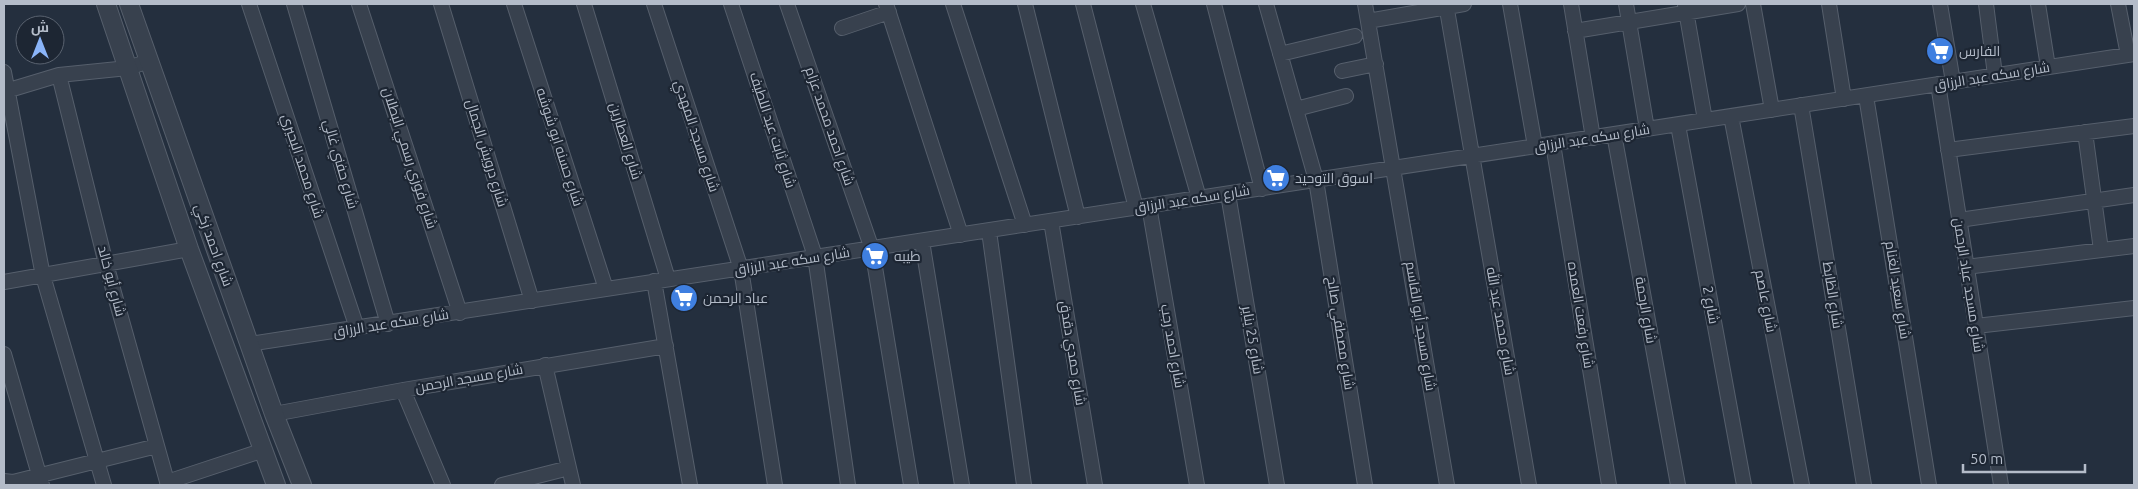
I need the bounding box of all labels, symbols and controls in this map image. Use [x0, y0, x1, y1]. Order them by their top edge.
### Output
north arrow [15, 15, 65, 65]
text: ش [31, 19, 49, 36]
supermarket icon: الفارس [1925, 36, 1955, 66]
place label: الفارس [1959, 43, 2000, 59]
street label: شارع سكه عبد الرزاق [1933, 59, 2051, 94]
street label: شارع احمد محمد عزام [800, 64, 858, 188]
street label: شارع ثابت عبد اللطيف [746, 70, 799, 190]
street label: شارع مسجد المهدي [668, 78, 723, 195]
street label: شارع فوزي رسمي البطلان [376, 85, 440, 232]
street label: شارع حسنه ابو شوشه [532, 86, 587, 209]
street label: شارع درويش الجمال [462, 97, 511, 209]
street label: شارع العطارين [606, 101, 645, 182]
street label: شارع محمد البحيري [275, 112, 327, 222]
street label: شارع حفني غالي [317, 117, 361, 212]
street label: شارع سكه عبد الرزاق [1533, 121, 1651, 156]
supermarket icon: اسوق التوحيد [1261, 163, 1291, 193]
place label: اسوق التوحيد [1295, 170, 1373, 187]
street label: شارع سكه عبد الرزاق [1133, 182, 1251, 217]
street label: شارع احمد زكي [188, 201, 236, 290]
street label: شارع مسجد عباد الرحمن [1949, 217, 1988, 353]
street label: شارع سعيد الغنام [1880, 240, 1914, 341]
supermarket icon: طيبه [860, 241, 890, 271]
street label: شارع أبو خالد [94, 244, 130, 318]
street label: شارع سكه عبد الرزاق [733, 244, 851, 279]
place label: طيبه [894, 248, 921, 264]
street label: شارع مسجد أبو القاسم [1401, 260, 1440, 392]
street label: شارع الظابط [1819, 260, 1846, 330]
street label: شارع رفعت العمده [1564, 261, 1597, 370]
street label: شارع محمد عبد الله [1483, 266, 1519, 376]
street label: شارع عاصم [1750, 268, 1780, 334]
street label: شارع مصطفي صالح [1320, 275, 1358, 391]
street label: شارع الرحمة [1631, 275, 1660, 345]
supermarket icon: عباد الرحمن [669, 283, 699, 313]
street label: شارع 2 [1699, 285, 1722, 325]
place label: عباد الرحمن [703, 290, 768, 306]
street label: شارع حمدي دقدق [1053, 300, 1089, 407]
street label: شارع احمد رجب [1157, 303, 1188, 389]
street label: شارع 25 يناير [1238, 304, 1267, 376]
street label: شارع سكه عبد الرزاق [332, 306, 450, 341]
street label: شارع مسجد الرحمن [414, 361, 524, 396]
scale bar [1963, 442, 2086, 474]
text: 50 m [1970, 450, 2003, 467]

